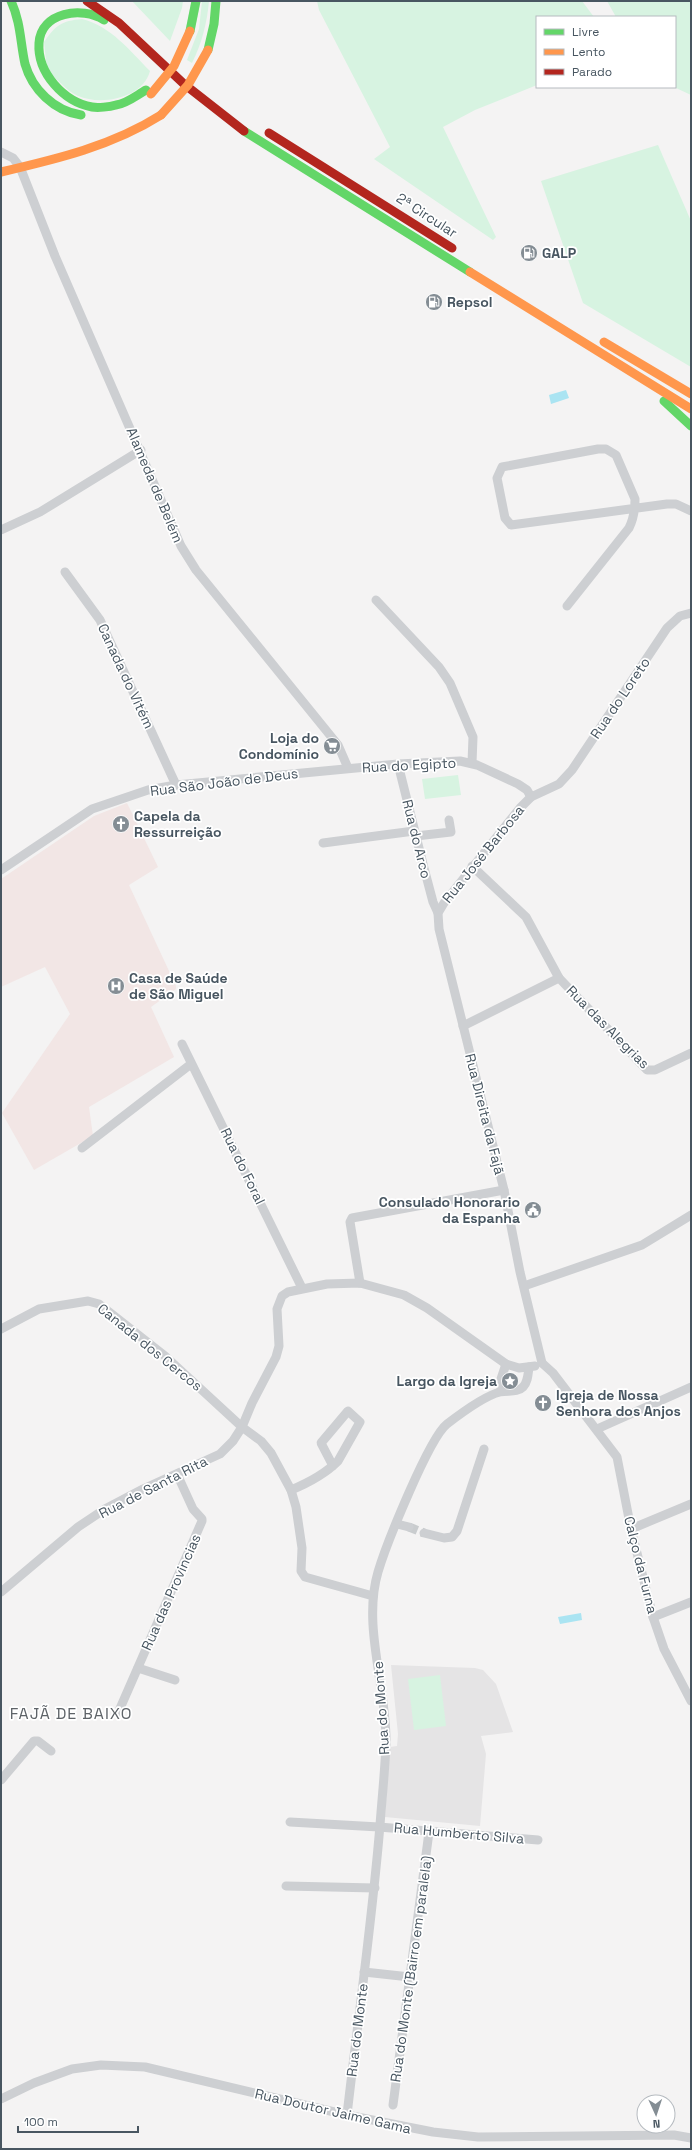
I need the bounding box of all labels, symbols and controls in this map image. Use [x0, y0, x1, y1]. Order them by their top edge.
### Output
legend [536, 16, 676, 88]
text: Livre [572, 24, 599, 40]
text: Lento [572, 44, 606, 60]
text: Parado [572, 64, 612, 80]
street label: 2ª Circular [393, 189, 461, 241]
fuel station icon: GALP [519, 243, 539, 263]
place label: GALP [542, 244, 577, 262]
fuel station icon: Repsol [424, 292, 444, 312]
place label: Repsol [447, 293, 493, 311]
street label: Alameda de Belém [123, 425, 187, 545]
street label: Canada do Vitém [94, 621, 158, 731]
street label: Rua do Loreto [586, 654, 654, 742]
place label: Loja do Condomínio [239, 729, 319, 763]
supermarket icon: Loja do Condomínio [322, 736, 342, 756]
street label: Rua do Egipto [361, 754, 457, 776]
street label: Rua São João de Deus [149, 764, 299, 800]
street label: Rua do Arco [398, 798, 436, 880]
street label: Rua José Barbosa [438, 802, 528, 906]
place label: Capela da Ressurreição [134, 807, 222, 841]
church icon: Capela da Ressurreição [111, 814, 131, 834]
place label: Casa de Saúde de São Miguel [129, 969, 228, 1003]
hospital icon: Casa de Saúde de São Miguel [106, 976, 126, 996]
street label: Rua das Alegrias [563, 982, 653, 1072]
street label: Rua Direita da Fajã [461, 1052, 509, 1176]
street label: Rua do Foral [217, 1125, 269, 1207]
place label: Consulado Honorario da Espanha [379, 1193, 520, 1227]
public building icon: Consulado Honorario da Espanha [523, 1200, 543, 1220]
street label: Canada dos Cercos [94, 1299, 206, 1395]
place icon: Largo da Igreja [500, 1371, 520, 1391]
place label: Largo da Igreja [397, 1372, 497, 1390]
place label: Igreja de Nossa Senhora dos Anjos [556, 1386, 681, 1420]
church icon: Igreja de Nossa Senhora dos Anjos [533, 1393, 553, 1413]
street label: Rua de Santa Rita [96, 1452, 210, 1522]
street label: Calço da Furna [620, 1514, 662, 1616]
street label: Rua das Provincias [137, 1531, 205, 1653]
street label: Rua do Monte [369, 1661, 393, 1755]
district label: FAJÃ DE BAIXO [10, 1703, 132, 1724]
street label: Rua Humberto Silva [393, 1818, 525, 1848]
street label: Rua do Monte (Bairro em paralela) [386, 1855, 436, 2083]
street label: Rua do Monte [342, 1982, 372, 2078]
street label: Rua Doutor Jaime Gama [253, 2084, 413, 2138]
north arrow [636, 2094, 676, 2134]
scale bar [18, 2108, 138, 2134]
text: 100 m [24, 2114, 58, 2130]
text: N [652, 2117, 661, 2131]

